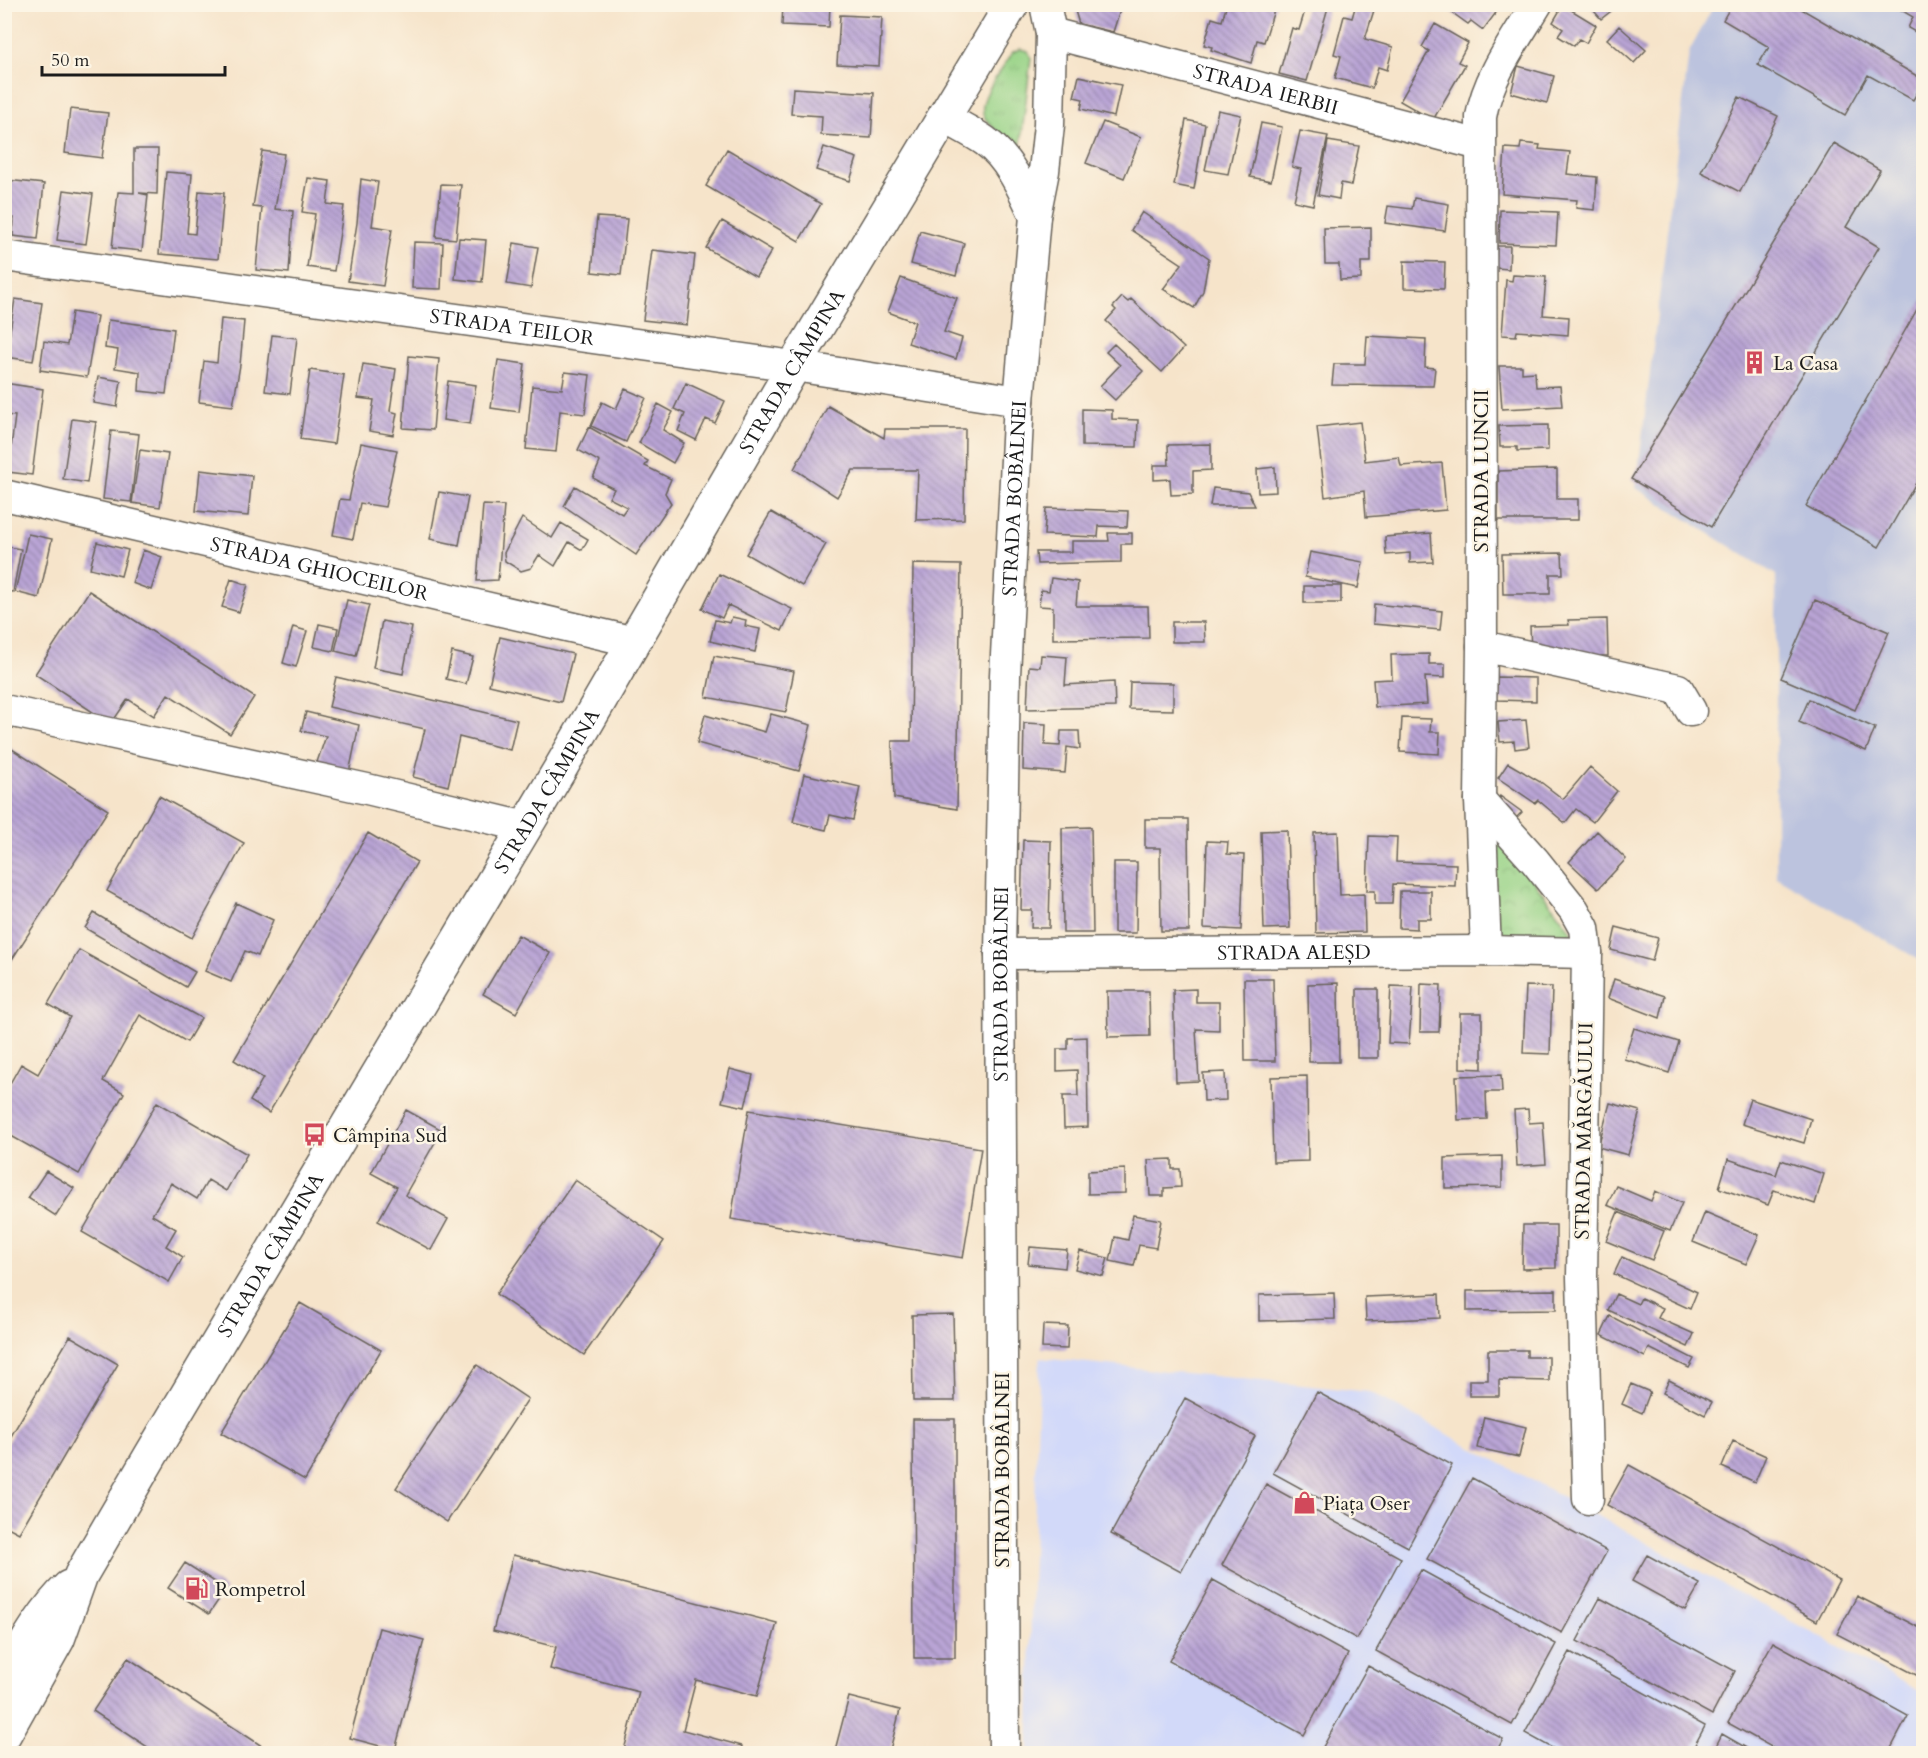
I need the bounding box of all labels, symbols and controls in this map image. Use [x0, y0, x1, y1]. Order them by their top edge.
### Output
scale bar [42, 39, 225, 77]
text: 50 m [51, 48, 90, 73]
street label: STRADA IERBII [1190, 57, 1341, 121]
street label: STRADA CÂMPINA [732, 283, 851, 459]
street label: STRADA TEILOR [428, 302, 596, 352]
building icon: La Casa [1742, 350, 1768, 376]
place label: La Casa [1773, 350, 1839, 377]
street label: STRADA LUNCII [1468, 389, 1495, 553]
street label: STRADA BOBÂLNEI [996, 400, 1033, 597]
street label: STRADA GHIOCEILOR [208, 530, 431, 607]
street label: STRADA CÂMPINA [487, 703, 606, 878]
street label: STRADA BOBÂLNEI [986, 886, 1015, 1082]
street label: STRADA ALEȘD [1217, 938, 1371, 966]
street label: STRADA MĂRGĂULUI [1569, 1022, 1599, 1240]
bus stop icon: Câmpina Sud [302, 1122, 328, 1148]
place label: Câmpina Sud [333, 1122, 447, 1149]
street label: STRADA CÂMPINA [211, 1167, 330, 1342]
street label: STRADA BOBÂLNEI [989, 1372, 1016, 1568]
shop icon: Piața Oser [1292, 1490, 1318, 1516]
place label: Piața Oser [1323, 1490, 1410, 1517]
fuel station icon: Rompetrol [184, 1576, 210, 1602]
place label: Rompetrol [215, 1576, 306, 1603]

